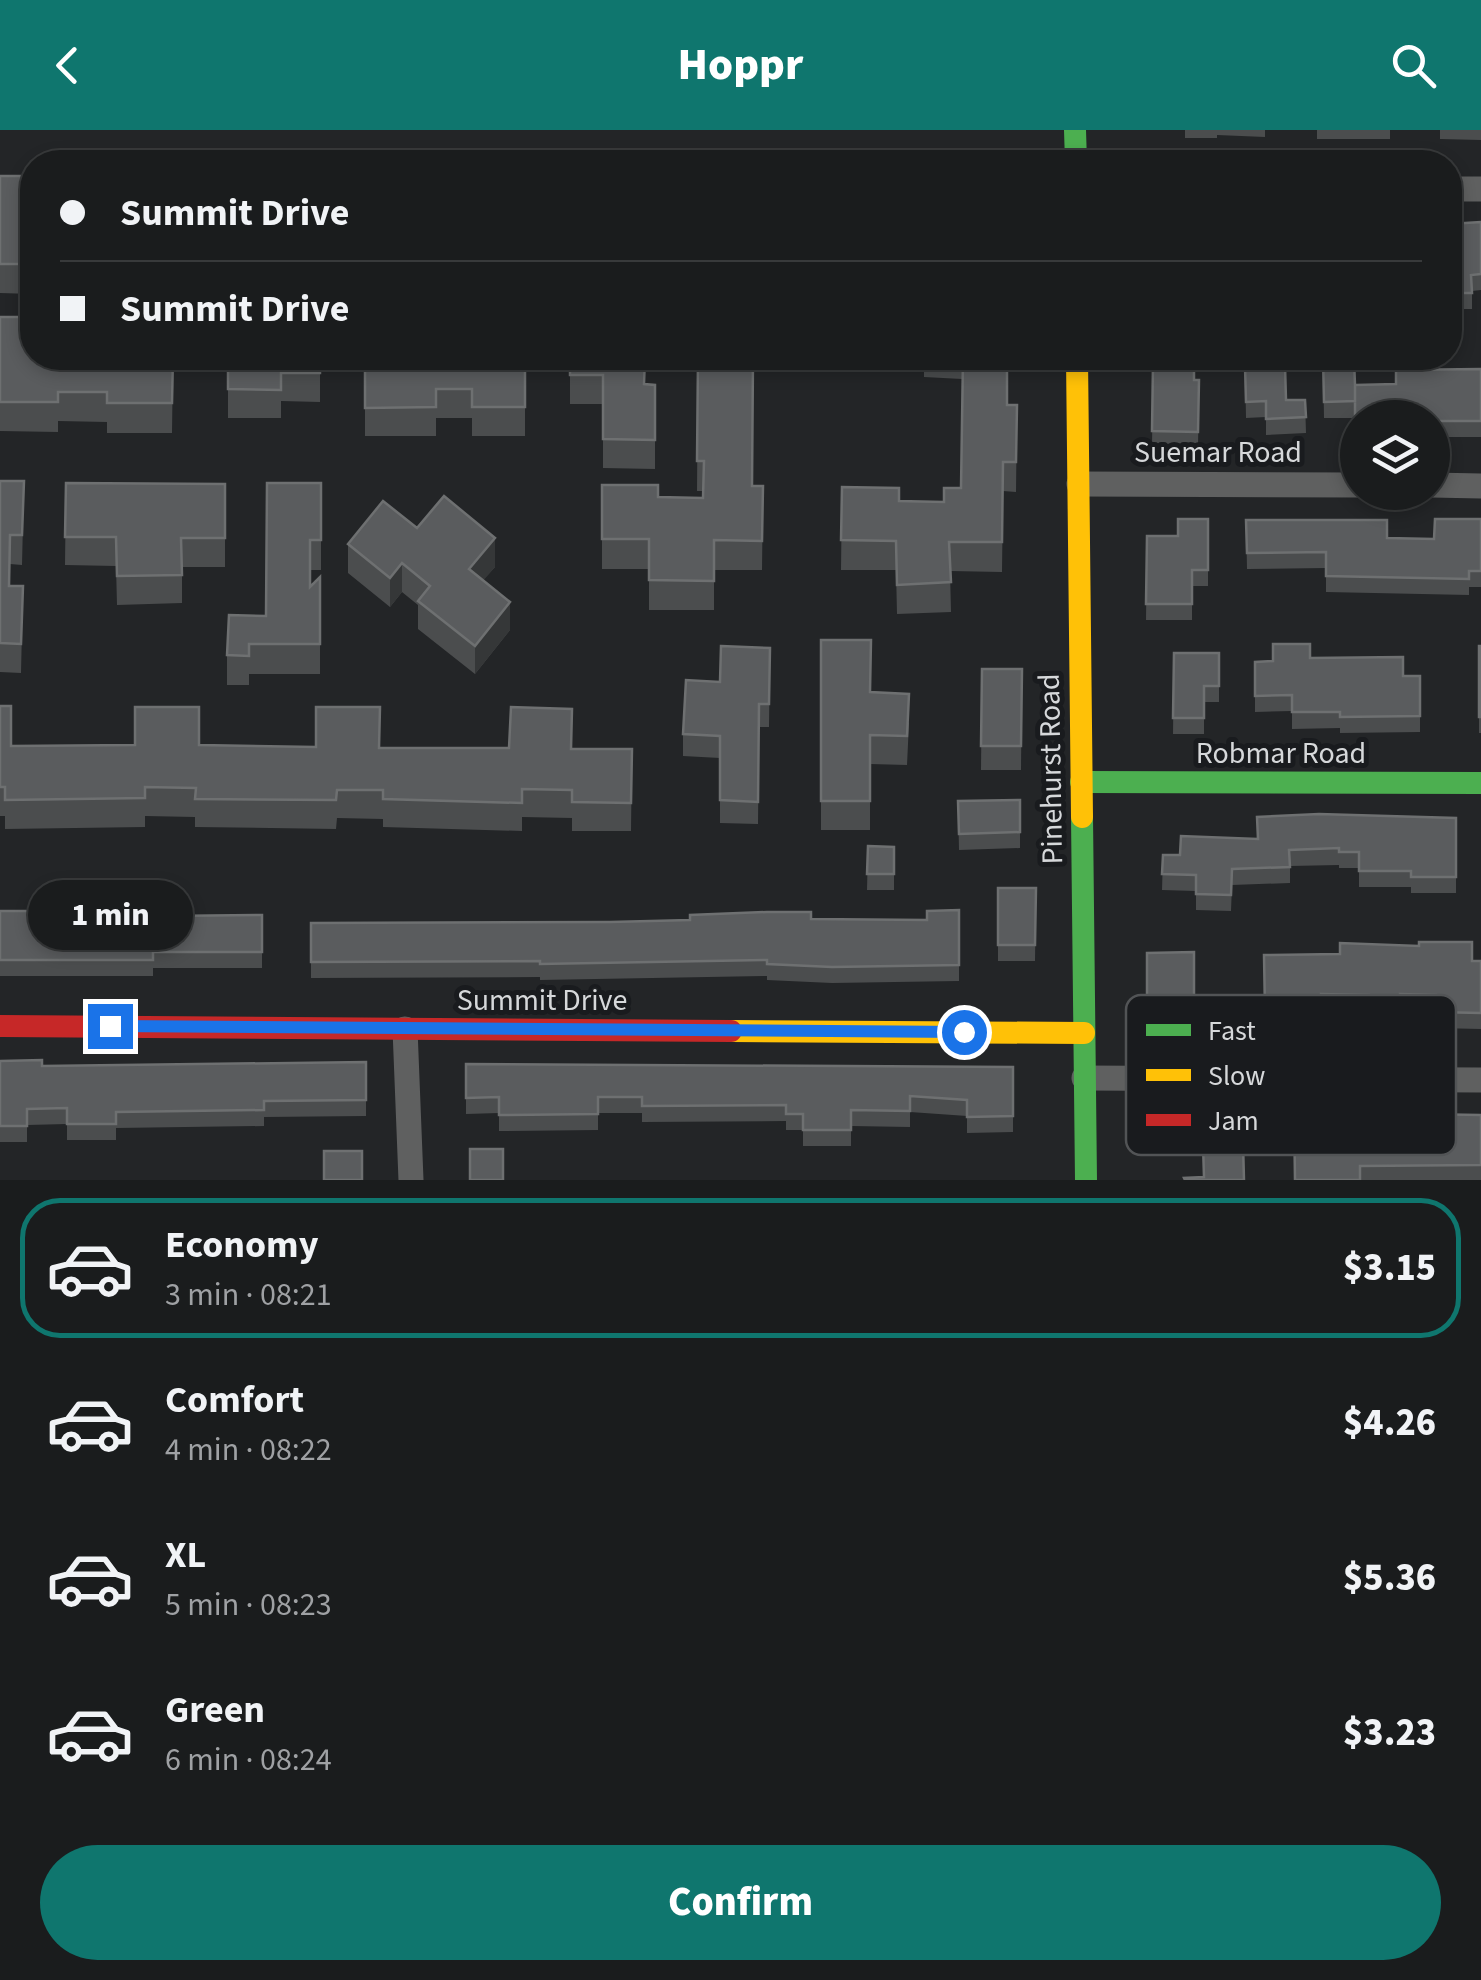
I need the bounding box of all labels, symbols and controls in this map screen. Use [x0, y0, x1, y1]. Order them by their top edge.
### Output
text: Hoppr [678, 33, 803, 97]
icon: back [40, 38, 95, 93]
icon: search [1386, 38, 1441, 93]
text: Summit Drive [120, 186, 349, 240]
text: Summit Drive [120, 282, 349, 336]
map controls [1340, 400, 1450, 510]
button: layers [1340, 400, 1450, 510]
street label: Suemar Road [1134, 431, 1302, 474]
street label: Pinehurst Road [1028, 673, 1074, 865]
street label: Robmar Road [1196, 732, 1366, 775]
callout: 1 min [28, 881, 192, 951]
text: 1 min [71, 892, 150, 938]
street label: Summit Drive [457, 979, 627, 1022]
legend [1126, 995, 1456, 1155]
route end [88, 1004, 133, 1049]
route start [942, 1010, 987, 1055]
text: Fast [1208, 1011, 1256, 1051]
text: Slow [1208, 1056, 1265, 1096]
text: Jam [1208, 1101, 1259, 1141]
text: Economy [165, 1218, 318, 1272]
icon: car [45, 1223, 135, 1313]
text: $3.15 [1343, 1241, 1436, 1295]
text: 3 min · 08:21 [165, 1272, 332, 1318]
text: Comfort [165, 1373, 304, 1427]
icon: car [45, 1378, 135, 1468]
text: $4.26 [1343, 1396, 1436, 1450]
text: 4 min · 08:22 [165, 1427, 332, 1473]
text: XL [165, 1528, 206, 1582]
icon: car [45, 1533, 135, 1623]
text: $5.36 [1343, 1551, 1436, 1605]
text: 5 min · 08:23 [165, 1582, 332, 1628]
text: Green [165, 1683, 265, 1737]
icon: car [45, 1688, 135, 1778]
text: $3.23 [1343, 1706, 1436, 1760]
text: 6 min · 08:24 [165, 1737, 332, 1783]
button: Confirm [40, 1845, 1441, 1960]

